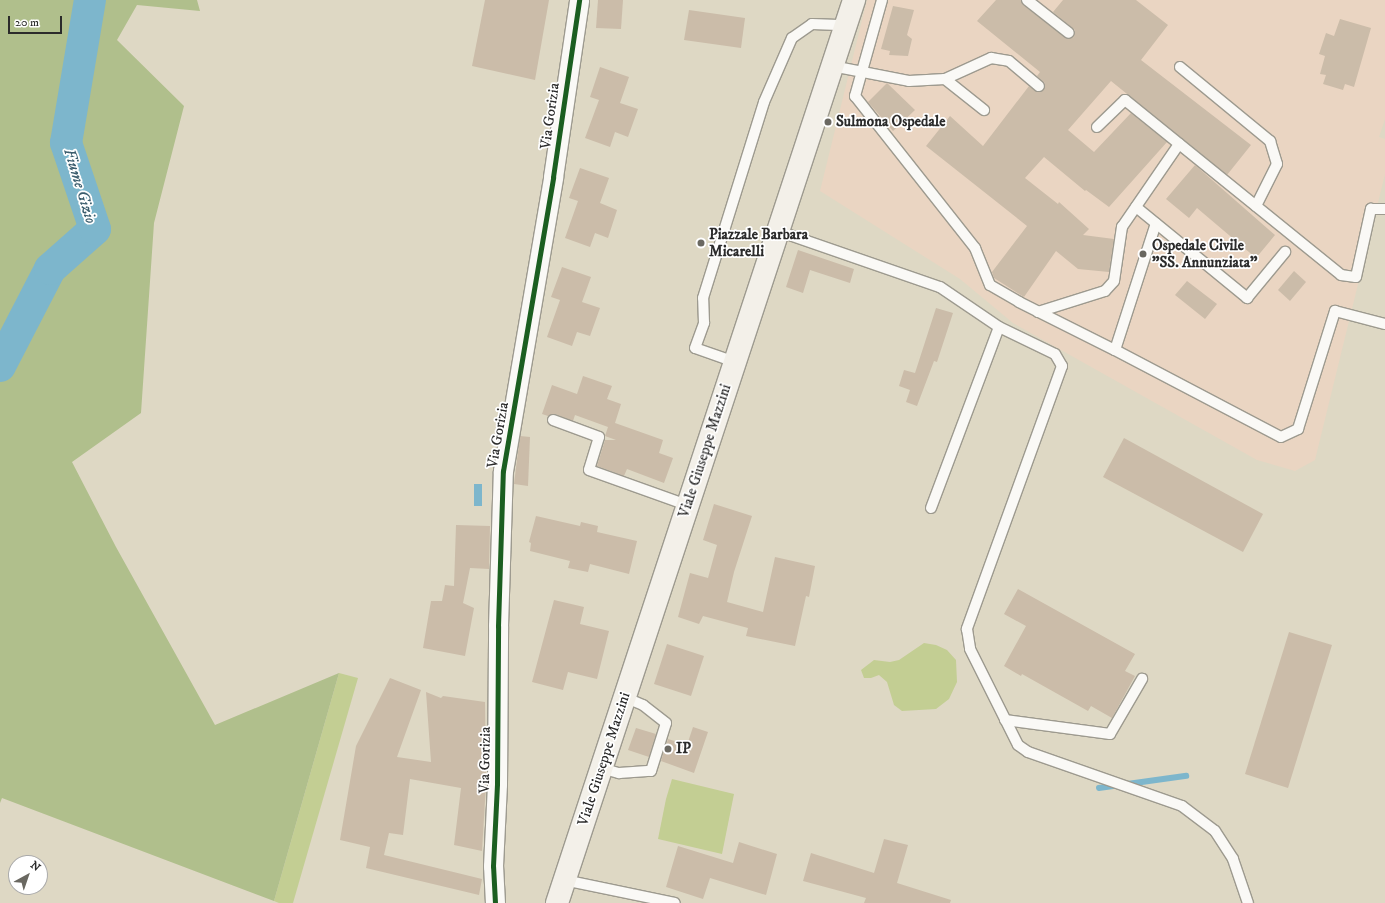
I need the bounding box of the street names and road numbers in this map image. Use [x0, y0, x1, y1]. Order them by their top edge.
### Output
street label: Via Gorizia [536, 82, 564, 150]
street label: Viale Giuseppe Mazzini [675, 382, 735, 520]
street label: Via Gorizia [483, 401, 513, 469]
street label: Viale Giuseppe Mazzini [574, 690, 634, 828]
street label: Via Gorizia [475, 726, 495, 794]

